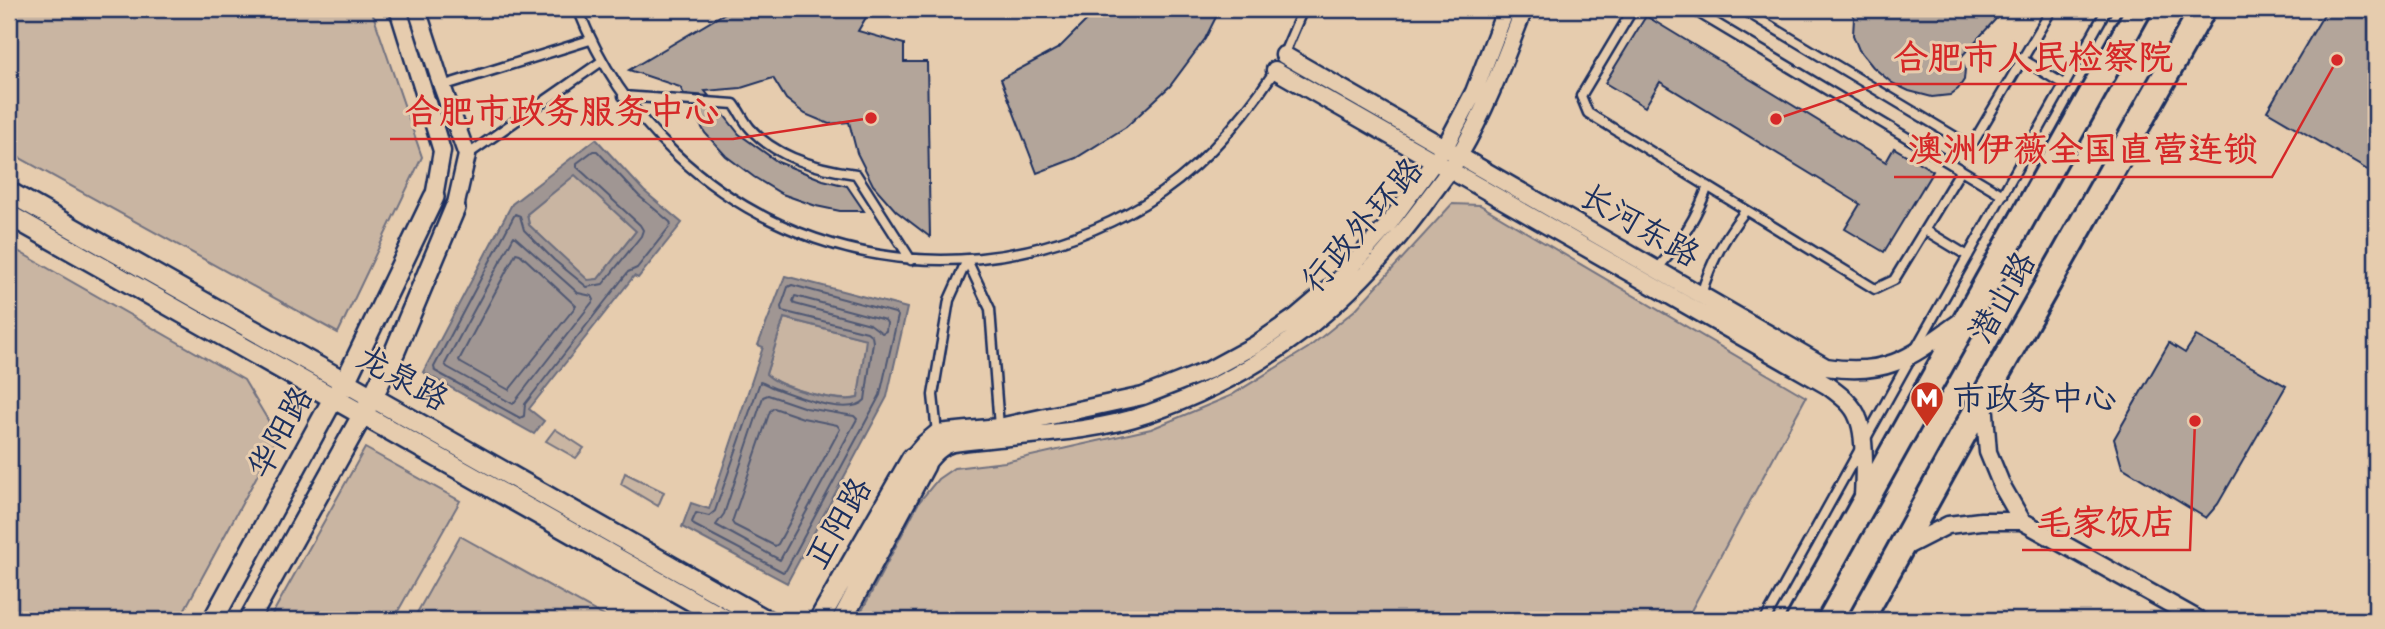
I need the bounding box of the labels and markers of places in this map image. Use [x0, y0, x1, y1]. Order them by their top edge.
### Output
callout: 合肥市人民检察院 [1879, 28, 2187, 84]
callout: 合肥市政务服务中心 [390, 83, 733, 139]
callout: 澳洲伊薇全国直营连锁 [1894, 121, 2272, 177]
place label: 市政务中心 [1952, 377, 2117, 419]
metro station icon: 市政务中心 [1908, 379, 1946, 428]
callout: 毛家饭店 [2022, 494, 2190, 550]

